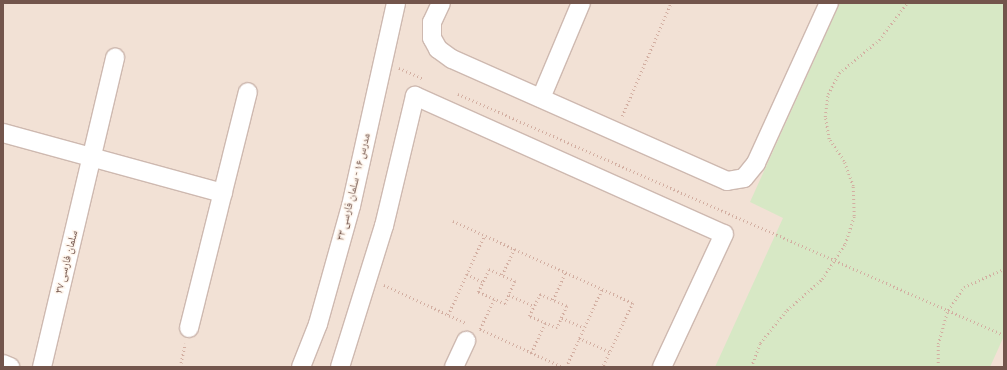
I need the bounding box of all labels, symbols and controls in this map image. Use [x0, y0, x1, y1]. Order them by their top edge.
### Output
street label: مدرس ۱۶ - سلمان فارسی ۳۳ [334, 132, 374, 242]
street label: سلمان فارسی ۳۷ [53, 229, 81, 295]

